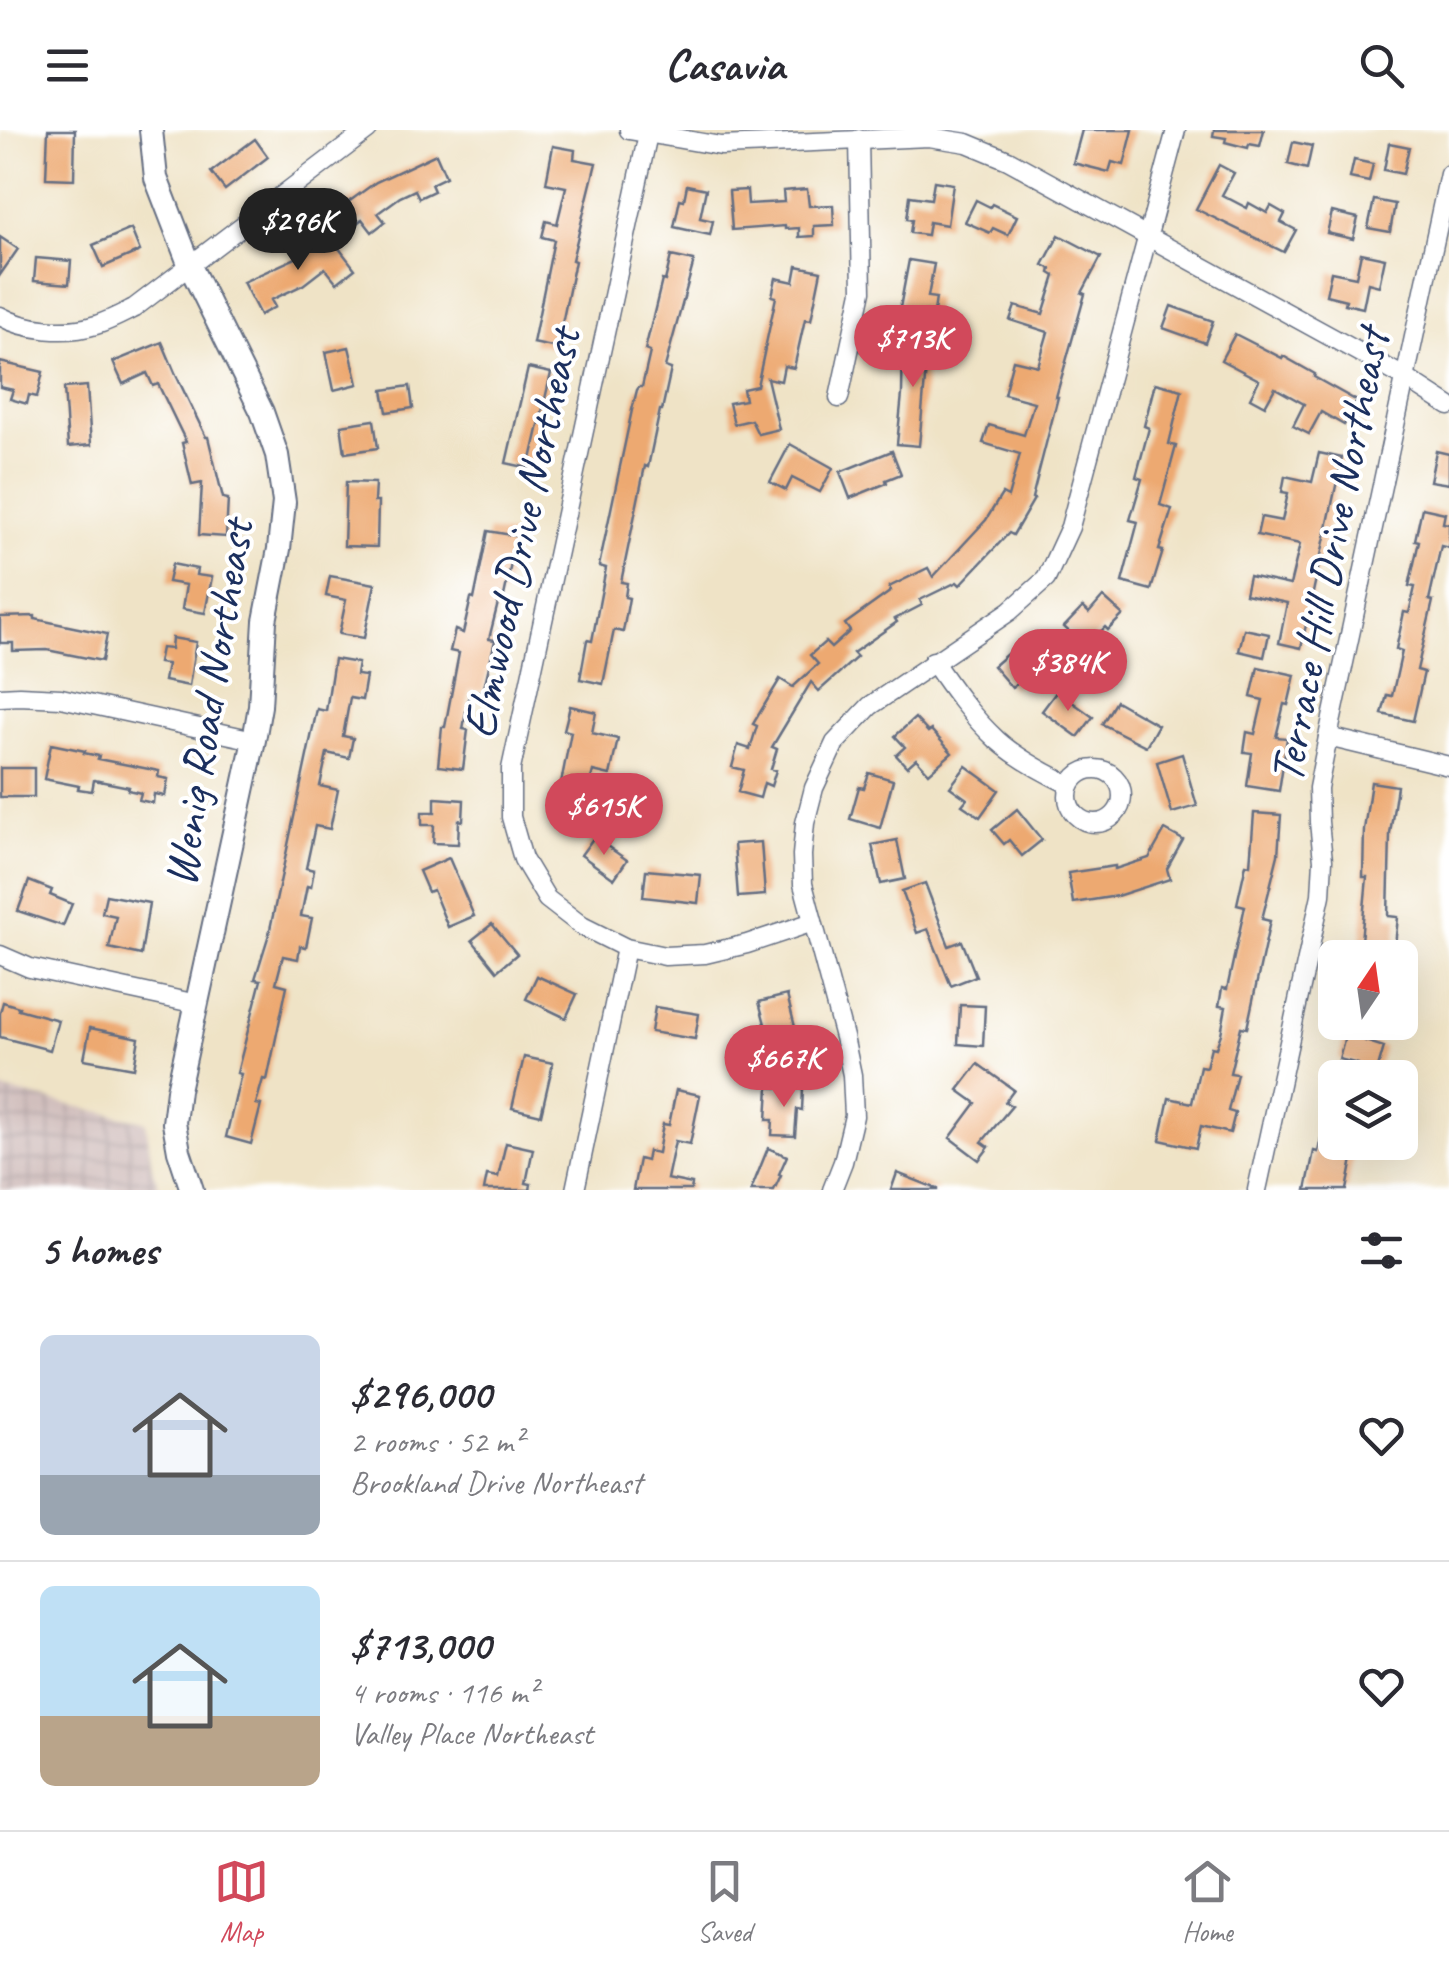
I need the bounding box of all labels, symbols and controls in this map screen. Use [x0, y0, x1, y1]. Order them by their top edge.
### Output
text: Casavia [665, 37, 784, 94]
icon: menu [40, 38, 95, 93]
icon: search [1354, 38, 1409, 93]
pin: $296K [228, 188, 368, 273]
text: $296K [261, 200, 335, 241]
pin: $713K [843, 305, 983, 390]
text: $713K [876, 317, 950, 358]
street label: Terrace Hill Drive Northeast [1256, 318, 1404, 788]
street label: Elmwood Drive Northeast [448, 319, 595, 743]
street label: Wenig Road Northeast [149, 511, 267, 890]
pin: $384K [998, 629, 1138, 714]
text: $384K [1031, 641, 1105, 682]
pin: $615K [534, 773, 674, 858]
text: $615K [567, 785, 641, 826]
north arrow [1318, 940, 1418, 1040]
map controls [1318, 940, 1418, 1160]
pin: $667K [714, 1025, 854, 1110]
text: $667K [746, 1037, 822, 1078]
button: layers [1318, 1060, 1418, 1160]
icon: filters [1354, 1223, 1409, 1278]
text: 5 homes [40, 1224, 158, 1277]
text: $296,000 [350, 1368, 491, 1421]
icon: home [120, 1375, 240, 1495]
icon: heart [1354, 1408, 1409, 1463]
text: 2 rooms · 52 m² [350, 1421, 523, 1462]
text: Brookland Drive Northeast [350, 1462, 642, 1503]
text: $713,000 [350, 1619, 490, 1672]
icon: home [120, 1626, 240, 1746]
icon: heart [1354, 1659, 1409, 1714]
text: 4 rooms · 116 m² [350, 1672, 537, 1713]
text: Valley Place Northeast [350, 1713, 593, 1754]
tab: Map [214, 1854, 269, 1949]
tab: Saved [697, 1854, 752, 1949]
tab: Home [1180, 1854, 1235, 1949]

